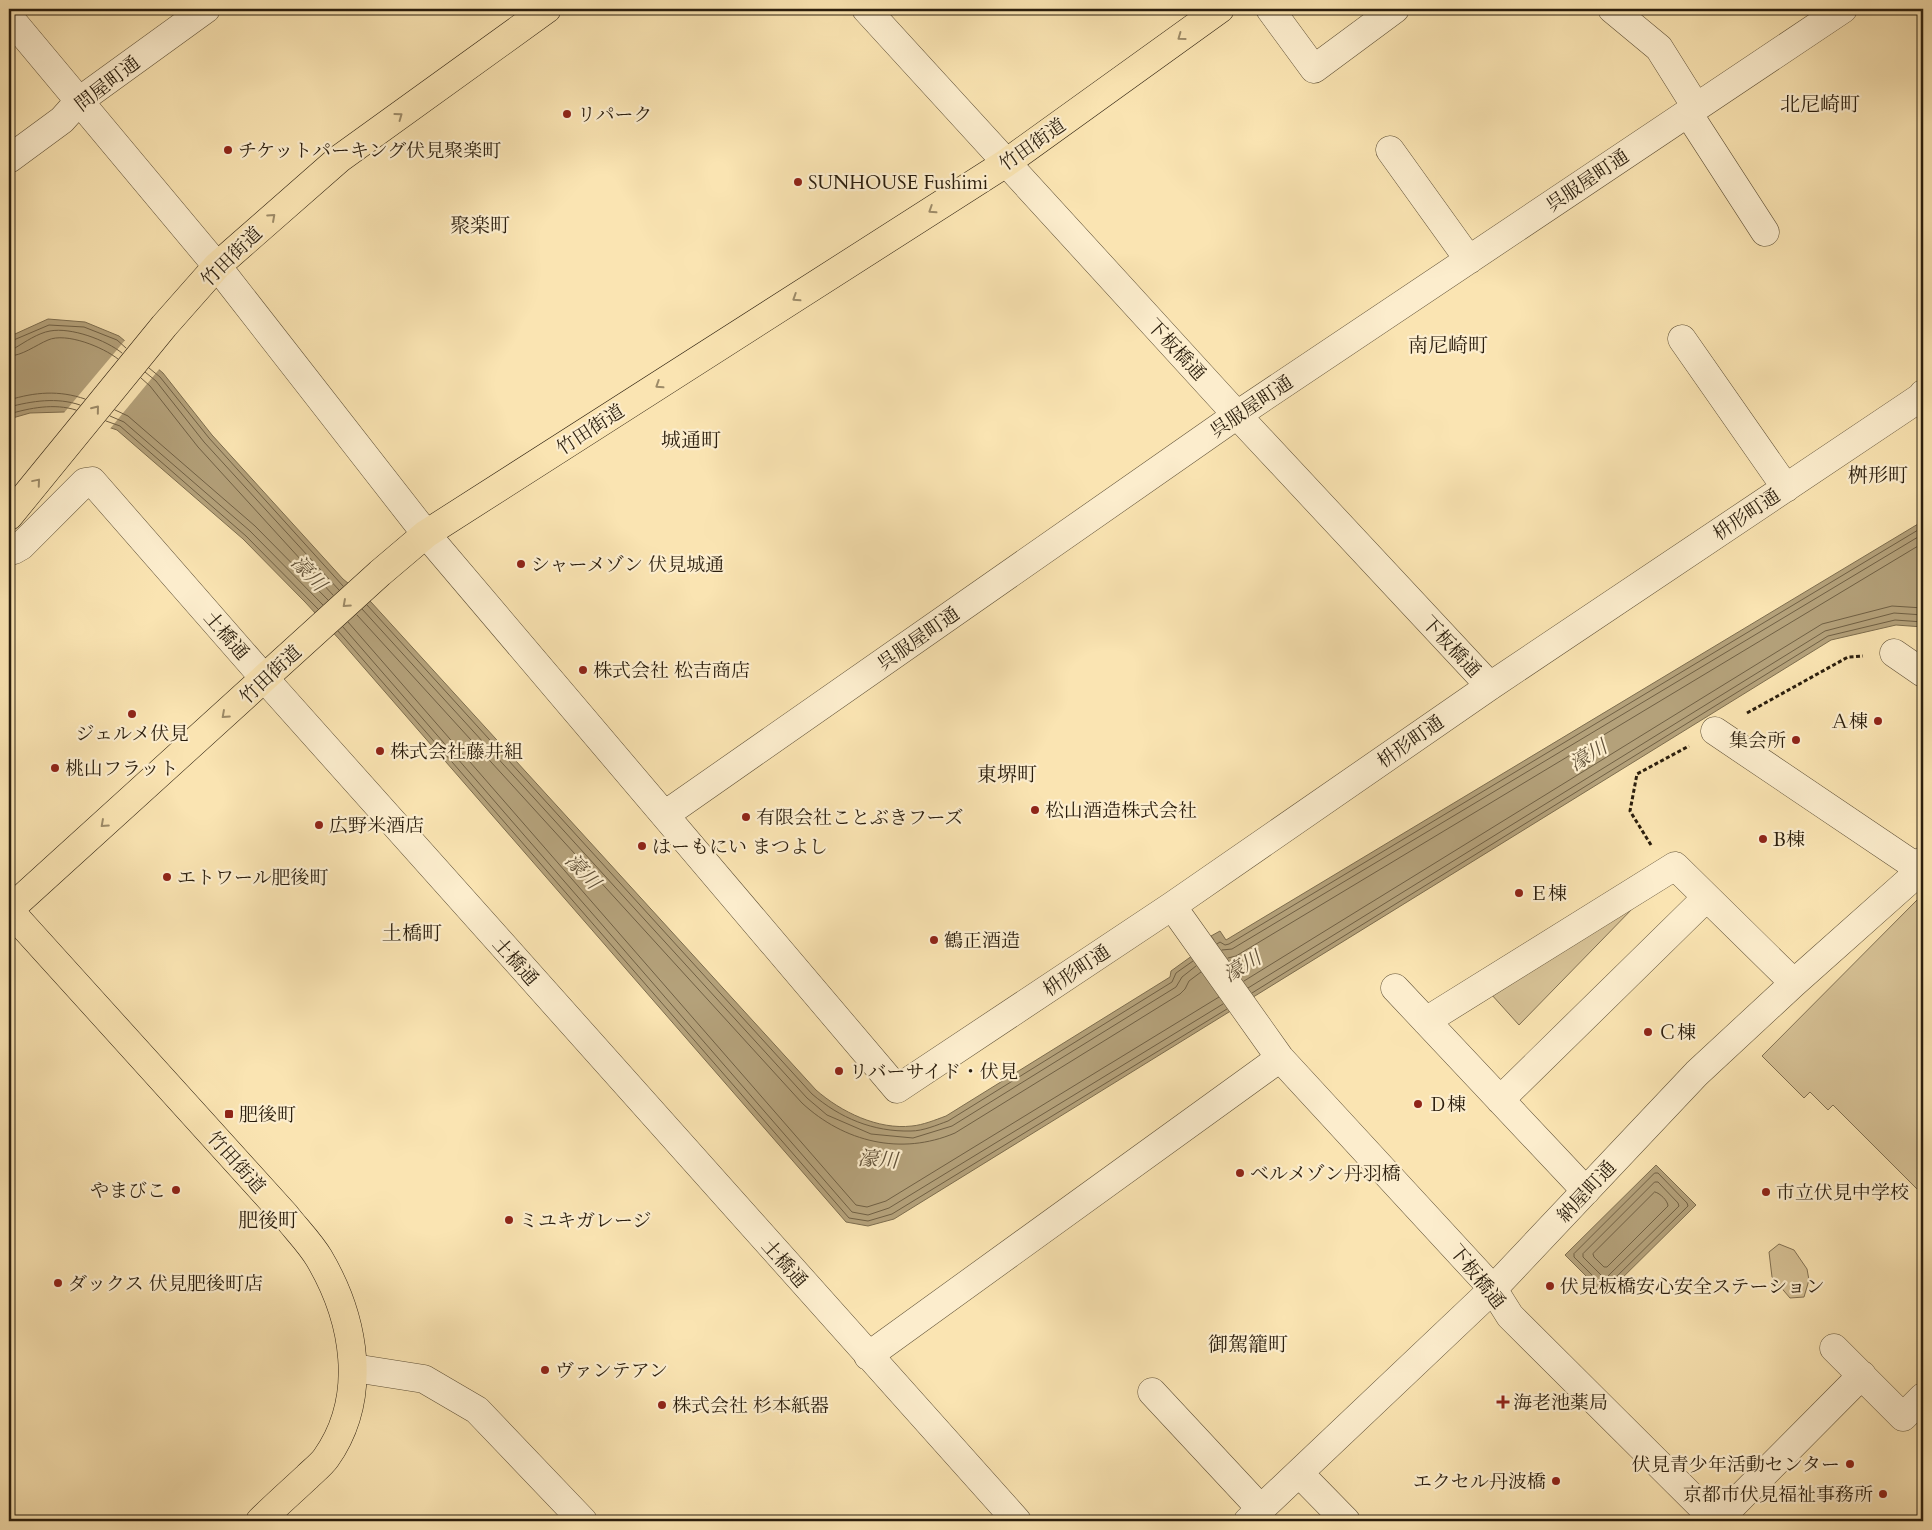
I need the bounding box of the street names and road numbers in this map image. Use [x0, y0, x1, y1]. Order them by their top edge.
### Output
street label: 問屋町通 [70, 50, 146, 117]
street label: 竹田街道 [994, 112, 1071, 177]
street label: 呉服屋町通 [1541, 143, 1634, 218]
street label: 竹田街道 [195, 221, 268, 292]
street label: 下板橋通 [1141, 313, 1212, 386]
street label: 呉服屋町通 [1205, 369, 1298, 444]
street label: 竹田街道 [552, 398, 630, 461]
street label: 枡形町通 [1708, 483, 1785, 547]
street label: 呉服屋町通 [872, 601, 965, 677]
street label: 土橋通 [198, 606, 255, 666]
street label: 下板橋通 [1416, 610, 1487, 683]
street label: 竹田街道 [234, 639, 307, 710]
street label: 枡形町通 [1372, 709, 1449, 774]
street label: 土橋通 [487, 932, 544, 992]
street label: 枡形町通 [1038, 939, 1115, 1003]
street label: 竹田街道 [201, 1126, 271, 1200]
street label: 納屋町通 [1551, 1155, 1622, 1228]
street label: 土橋通 [756, 1234, 813, 1294]
street label: 下板橋通 [1443, 1239, 1511, 1314]

